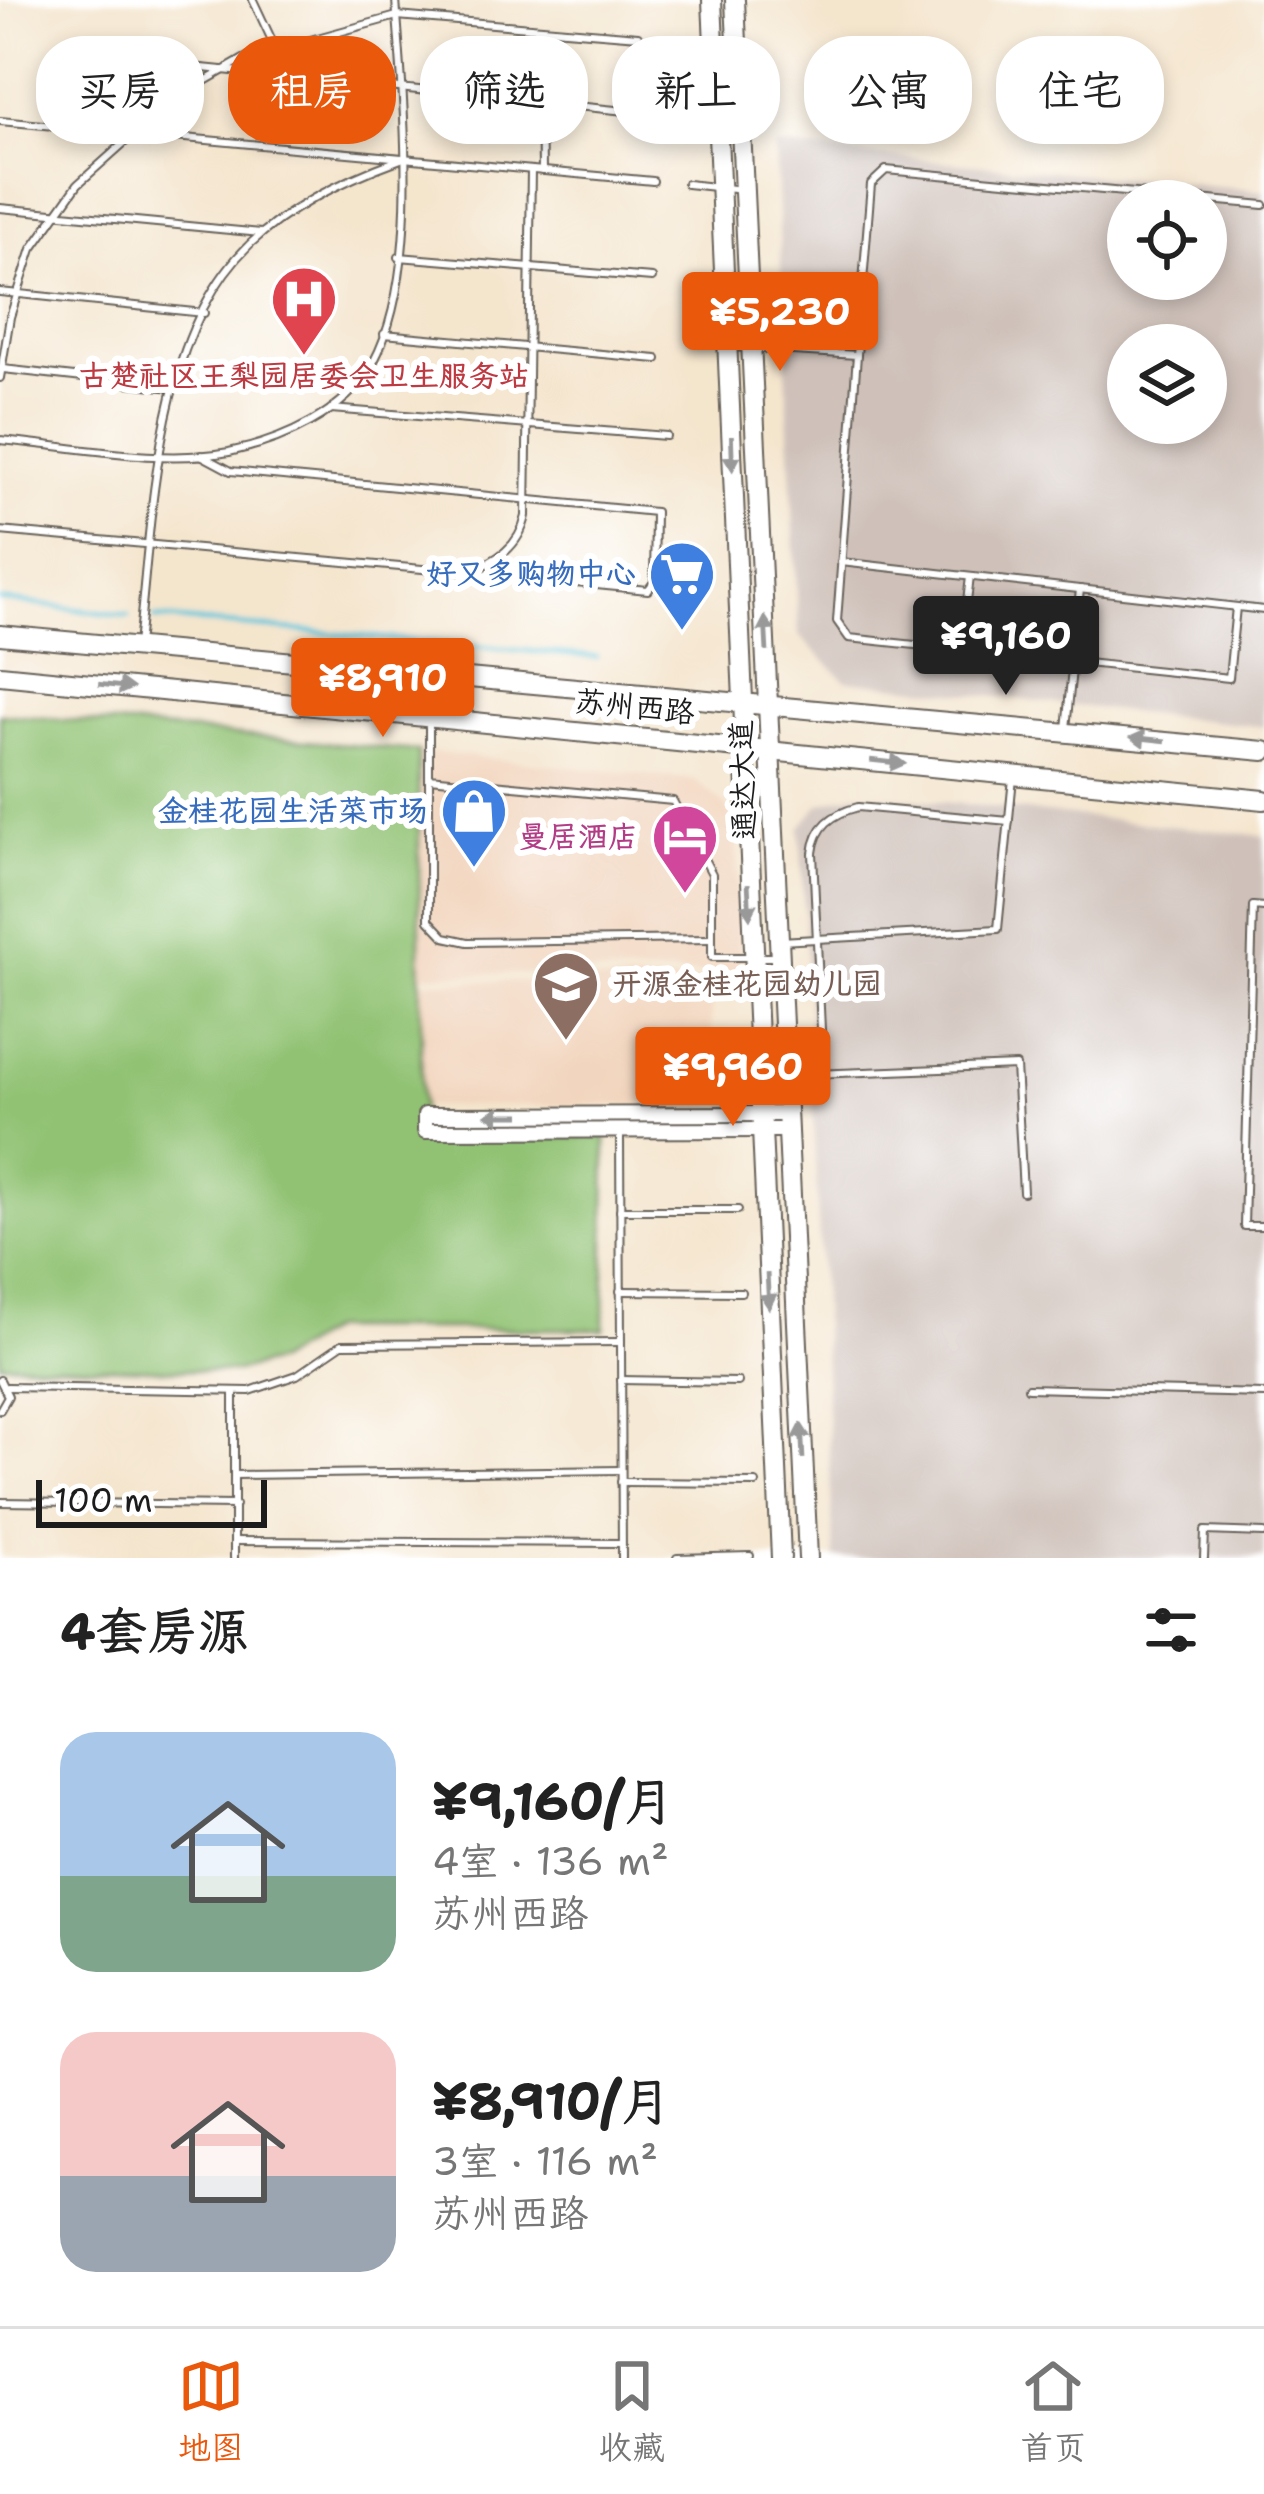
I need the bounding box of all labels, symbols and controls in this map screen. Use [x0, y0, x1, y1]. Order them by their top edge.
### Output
chip: 买房 [36, 36, 204, 144]
chip: 租房 [228, 36, 396, 144]
chip: 筛选 [420, 36, 588, 144]
chip: 新上 [612, 36, 780, 144]
chip: 公寓 [804, 36, 972, 144]
chip: 住宅 [996, 36, 1164, 144]
map controls [1107, 180, 1227, 444]
button: locate [1107, 180, 1227, 300]
hospital icon: 古楚社区王梨园居委会卫生服务站 [269, 264, 339, 358]
pin: ¥5,230 [682, 272, 878, 374]
text: ¥5,230 [709, 285, 851, 337]
button: layers [1107, 324, 1227, 444]
place label: 古楚社区王梨园居委会卫生服务站 [79, 355, 529, 396]
one-way arrow [723, 435, 742, 473]
supermarket icon: 好又多购物中心 [647, 539, 717, 633]
place label: 好又多购物中心 [426, 553, 636, 594]
pin: ¥9,160 [908, 596, 1104, 698]
text: ¥9,160 [940, 609, 1072, 661]
one-way arrow [756, 614, 775, 652]
pin: ¥8,910 [285, 638, 481, 740]
text: ¥8,910 [318, 651, 448, 703]
one-way arrow [98, 677, 136, 696]
street label: 苏州西路 [573, 680, 697, 733]
street label: 通达大道 [720, 719, 765, 841]
one-way arrow [1128, 729, 1166, 748]
one-way arrow [870, 753, 907, 772]
shop icon: 金桂花园生活菜市场 [439, 776, 509, 870]
place label: 金桂花园生活菜市场 [158, 790, 428, 831]
hotel icon: 曼居酒店 [650, 802, 720, 896]
place label: 曼居酒店 [518, 816, 638, 857]
one-way arrow [740, 883, 759, 921]
school or university icon: 开源金桂花园幼儿园 [531, 949, 601, 1043]
place label: 开源金桂花园幼儿园 [612, 963, 882, 1004]
pin: ¥9,960 [635, 1027, 831, 1129]
text: ¥9,960 [662, 1040, 804, 1092]
one-way arrow [483, 1105, 521, 1124]
one-way arrow [759, 1272, 778, 1310]
one-way arrow [793, 1421, 812, 1459]
scale bar [36, 1474, 267, 1527]
text: 100 m [54, 1478, 153, 1523]
text: 4套房源 [60, 1597, 249, 1665]
icon: filters [1138, 1597, 1204, 1663]
text: ¥9,160/月 [432, 1767, 675, 1835]
icon: home [156, 1780, 300, 1924]
text: 4室 · 136 m² [432, 1835, 669, 1887]
text: 苏州西路 [432, 1887, 588, 1939]
text: ¥8,910/月 [432, 2067, 671, 2135]
icon: home [156, 2080, 300, 2224]
text: 3室 · 116 m² [432, 2135, 658, 2187]
text: 苏州西路 [432, 2187, 588, 2239]
tab: 地图 [178, 2353, 244, 2470]
tab: 收藏 [599, 2353, 665, 2470]
tab: 首页 [1020, 2353, 1086, 2470]

